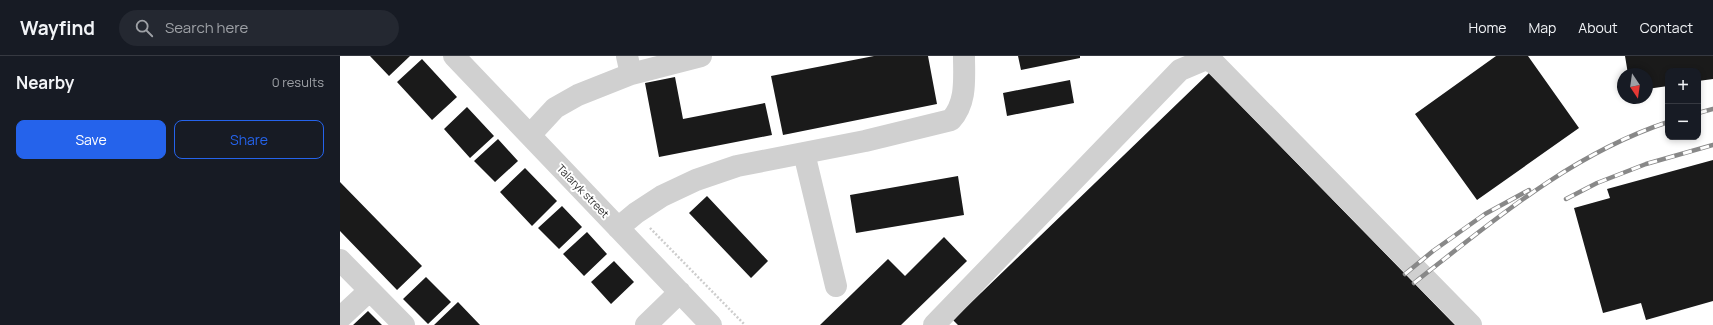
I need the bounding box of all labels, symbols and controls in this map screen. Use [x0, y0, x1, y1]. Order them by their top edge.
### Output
search box [119, 10, 399, 46]
text: Wayfind [20, 15, 95, 41]
icon: search [133, 17, 155, 39]
text: Search here [165, 17, 248, 38]
text: Home [1469, 18, 1506, 37]
text: Map [1528, 18, 1556, 37]
text: About [1578, 18, 1618, 37]
text: Contact [1640, 18, 1693, 37]
north arrow [1617, 68, 1653, 104]
map controls [1665, 68, 1701, 140]
button: + [1665, 68, 1701, 104]
text: Nearby [16, 71, 74, 94]
text: 0 results [272, 73, 324, 91]
button: − [1665, 104, 1701, 140]
button: Save [16, 120, 166, 159]
button: Share [174, 120, 324, 159]
street label: Talaryk street [554, 161, 613, 221]

